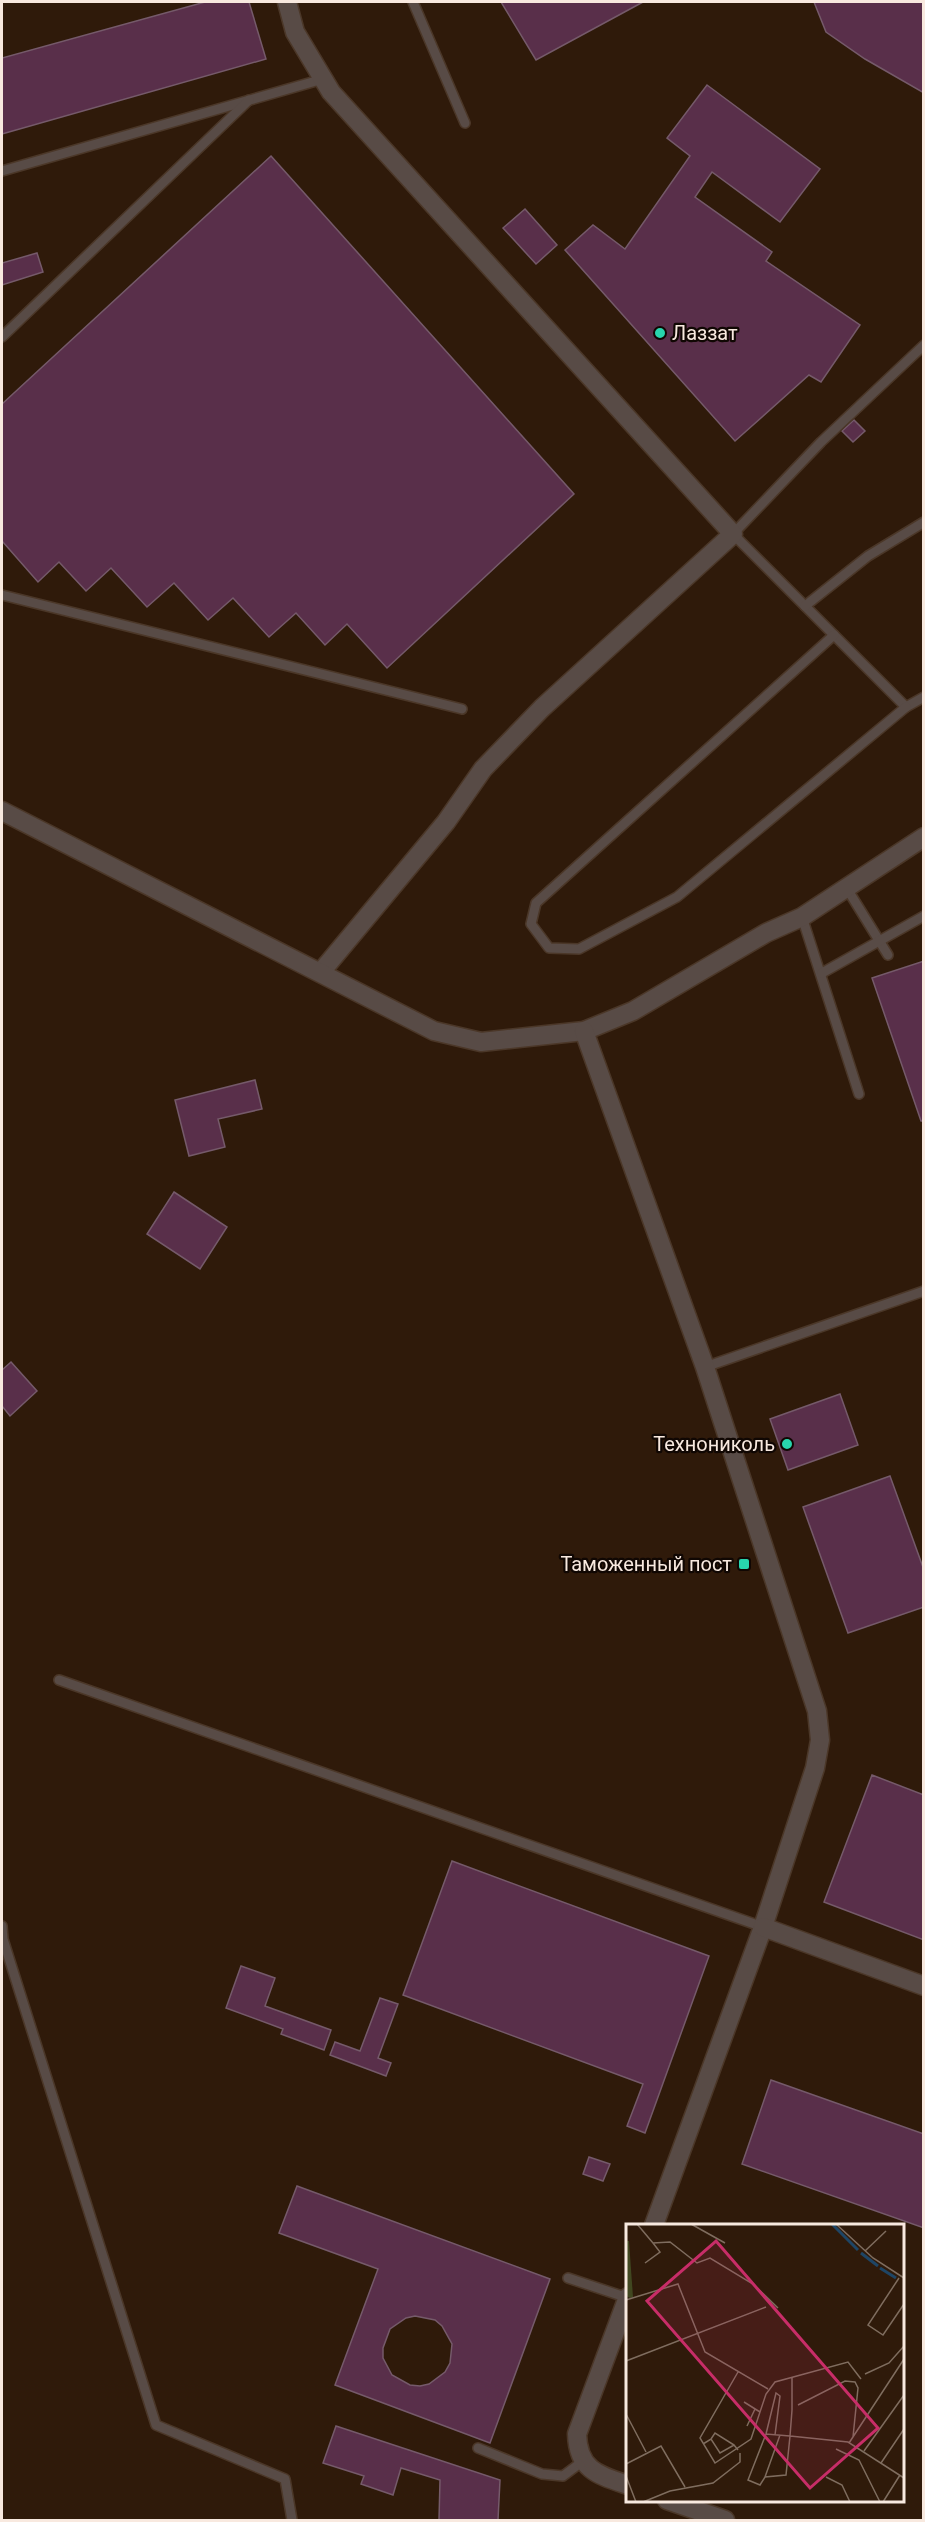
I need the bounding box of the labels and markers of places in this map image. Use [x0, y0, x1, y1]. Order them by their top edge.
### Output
place label: Лаззат [672, 321, 738, 345]
marker: Лаззат [653, 326, 667, 340]
place label: Технониколь [653, 1432, 775, 1456]
marker: Технониколь [780, 1437, 794, 1451]
place label: Таможенный пост [560, 1552, 732, 1576]
marker: Таможенный пост [737, 1557, 751, 1571]

